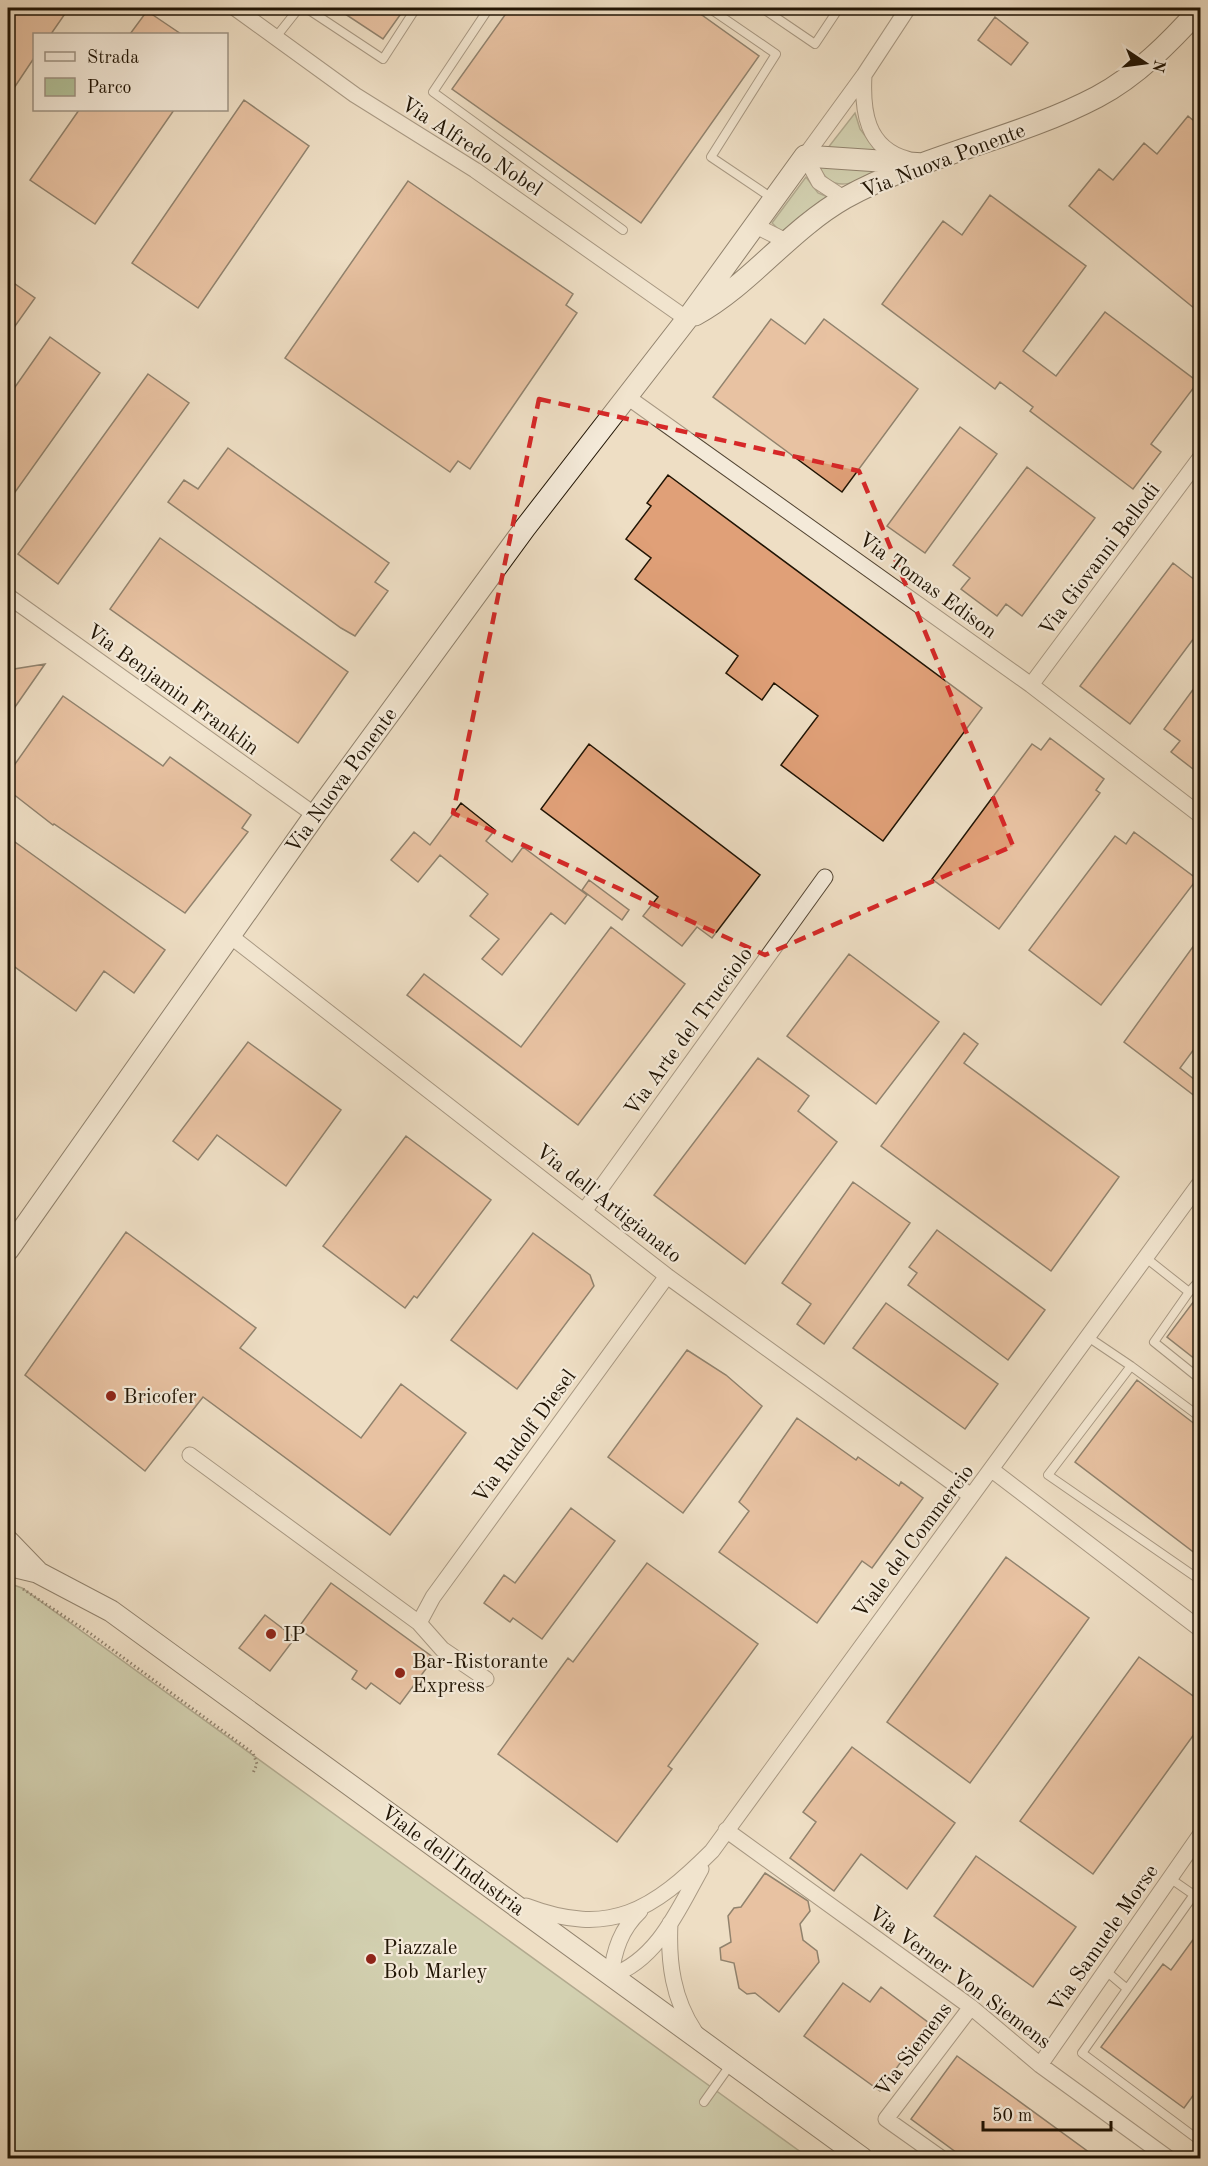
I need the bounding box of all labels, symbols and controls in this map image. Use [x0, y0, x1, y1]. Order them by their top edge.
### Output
legend [33, 33, 228, 111]
north arrow [1115, 33, 1175, 93]
text: Strada [87, 49, 139, 67]
text: N [1148, 58, 1167, 74]
text: Parco [87, 79, 132, 97]
street label: Via Alfredo Nobel [397, 94, 546, 201]
street label: Via Nuova Ponente [859, 120, 1028, 202]
street label: Via Giovanni Bellodi [1036, 480, 1164, 640]
street label: Via Tomas Edison [854, 529, 1000, 643]
street label: Via Benjamin Franklin [82, 621, 262, 760]
street label: Via Nuova Ponente [283, 704, 402, 857]
street label: Via Arte del Trucciolo [621, 944, 757, 1120]
street label: Via dell'Artigianato [531, 1141, 685, 1267]
street label: Via Rudolf Diesel [470, 1366, 581, 1508]
place label: Bricofer [123, 1387, 197, 1408]
marker: Bricofer [104, 1389, 118, 1403]
street label: Viale del Commercio [850, 1461, 979, 1623]
place label: IP [283, 1625, 306, 1646]
marker: IP [264, 1627, 278, 1641]
place label: Bar-Ristorante Express [412, 1652, 548, 1697]
marker: Bar-Ristorante Express [393, 1666, 407, 1680]
street label: Viale dell'Industria [376, 1802, 528, 1920]
street label: Via Samuele Morse [1046, 1861, 1163, 2016]
street label: Via Verner Von Siemens [864, 1903, 1054, 2053]
place label: Piazzale Bob Marley [383, 1938, 488, 1983]
marker: Piazzale Bob Marley [364, 1952, 378, 1966]
street label: Via Siemens [872, 1999, 956, 2101]
scale bar [983, 2094, 1110, 2132]
text: 50 m [992, 2107, 1032, 2125]

